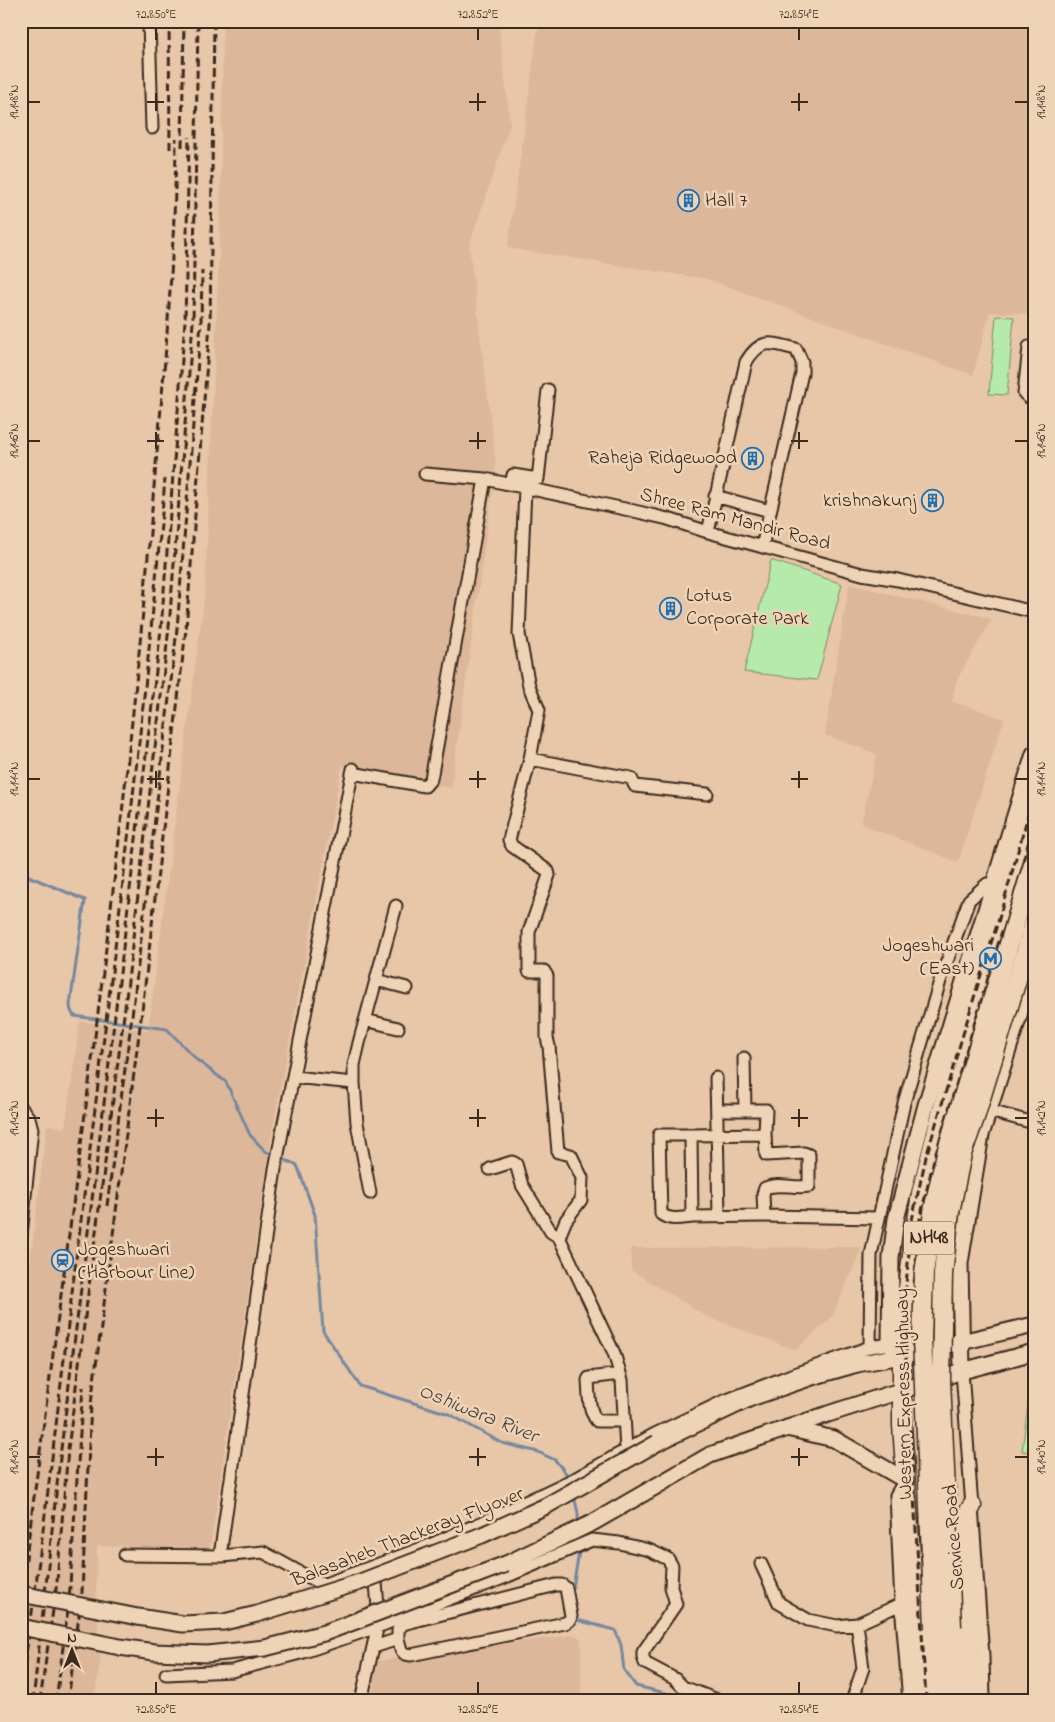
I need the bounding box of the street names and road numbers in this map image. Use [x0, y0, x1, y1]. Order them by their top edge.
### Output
street label: Shree Ram Mandir Road [636, 481, 834, 559]
road number: NH48 [904, 1222, 954, 1254]
street label: Western Express Highway [889, 1288, 922, 1500]
street label: Balasaheb Thackeray Flyover [287, 1480, 529, 1596]
street label: Service Road [937, 1483, 973, 1591]

